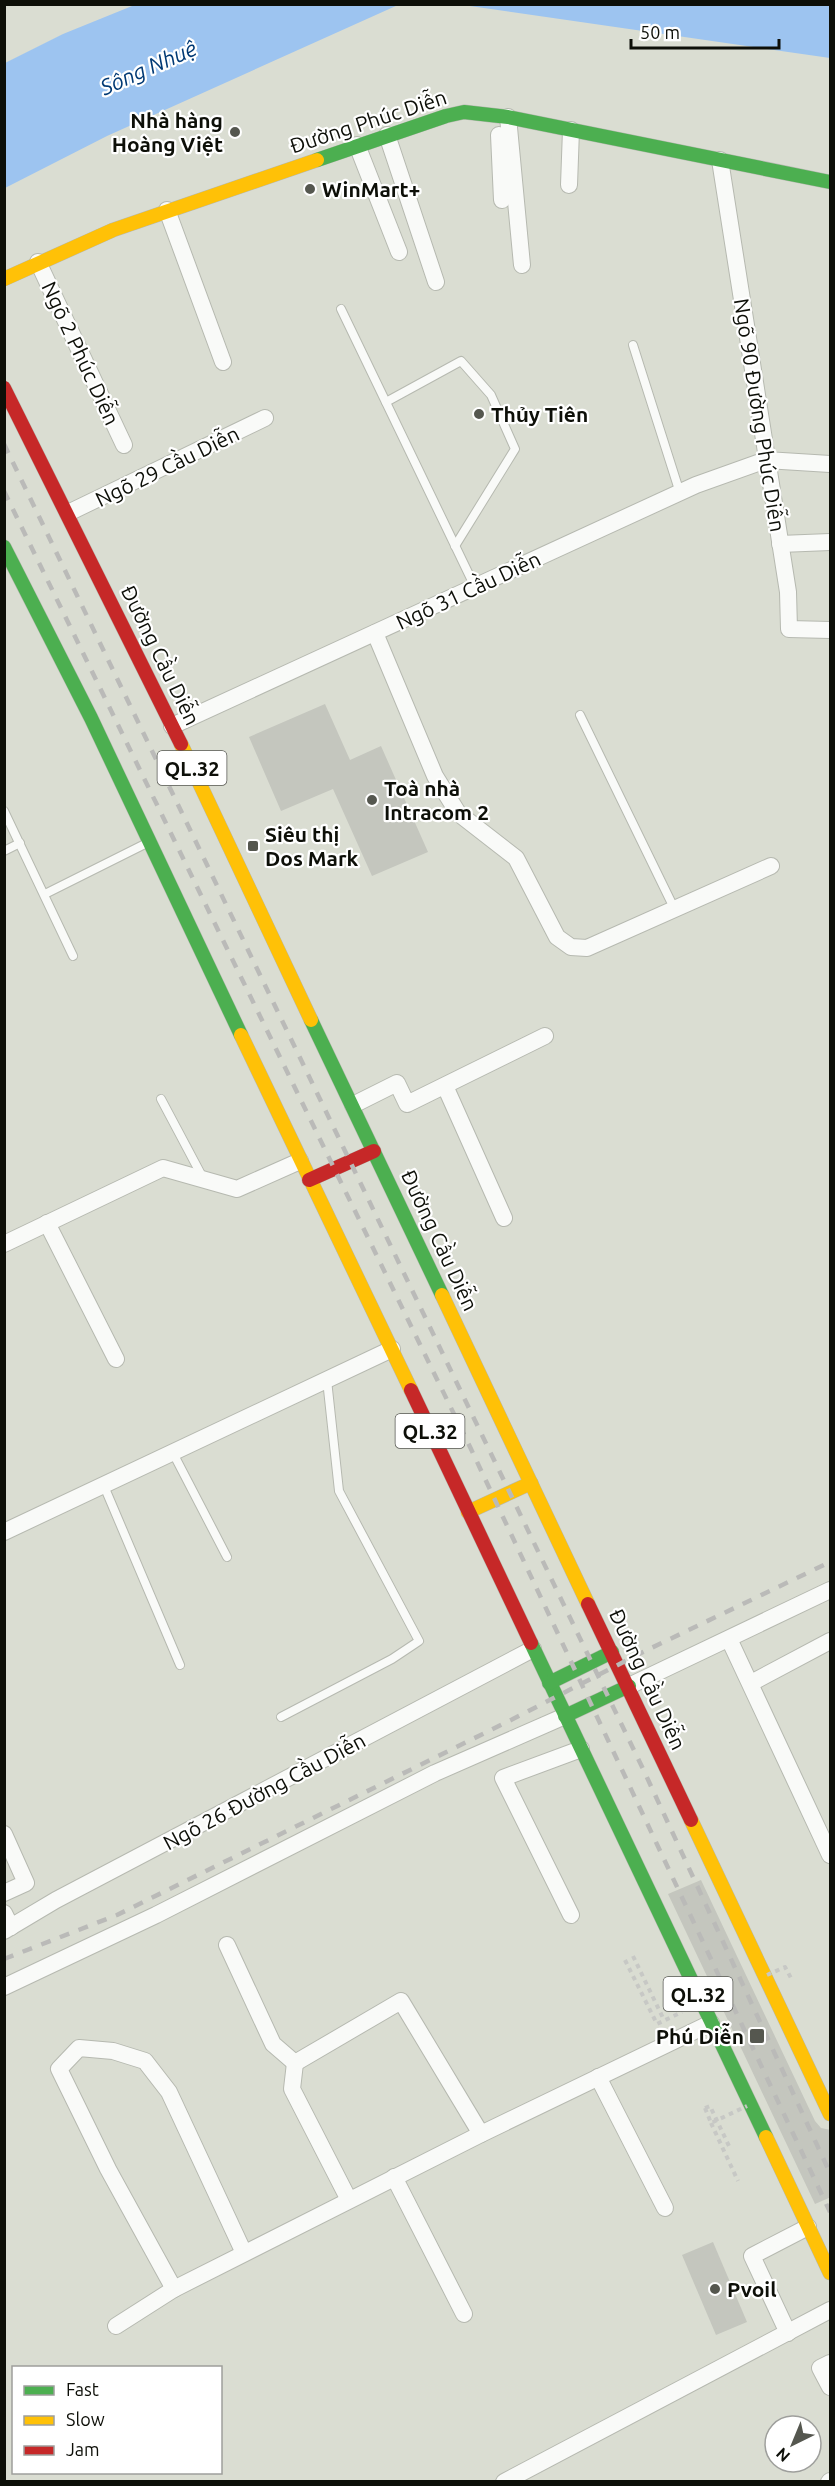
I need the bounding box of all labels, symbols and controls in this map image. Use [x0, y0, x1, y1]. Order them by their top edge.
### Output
scale bar [631, 12, 780, 50]
text: 50 m [640, 22, 680, 42]
water label: Sông Nhuệ [95, 35, 200, 100]
street label: Đường Phúc Diễn [286, 83, 449, 158]
place label: Nhà hàng Hoàng Việt [112, 108, 223, 156]
marker: Nhà hàng Hoàng Việt [228, 125, 242, 139]
place label: WinMart+ [322, 177, 420, 201]
marker: WinMart+ [303, 182, 317, 196]
street label: Ngõ 2 Phúc Diễn [37, 277, 126, 429]
street label: Ngõ 90 Đường Phúc Diễn [730, 296, 791, 533]
place label: Thủy Tiên [491, 402, 588, 426]
marker: Thủy Tiên [472, 407, 486, 421]
street label: Ngõ 29 Cầu Diễn [90, 419, 243, 511]
street label: Ngõ 31 Cầu Diễn [391, 544, 544, 634]
street label: Đường Cầu Diễn [117, 580, 207, 729]
road number: QL.32 [158, 751, 226, 785]
place label: Toà nhà Intracom 2 [384, 776, 489, 824]
marker: Toà nhà Intracom 2 [365, 793, 379, 807]
place label: Siêu thị Dos Mark [265, 822, 359, 870]
marker: Siêu thị Dos Mark [246, 839, 260, 853]
street label: Đường Cầu Diễn [397, 1165, 485, 1314]
road number: QL.32 [396, 1414, 464, 1448]
street label: Đường Cầu Diễn [605, 1604, 693, 1753]
street label: Ngõ 26 Đường Cầu Diễn [158, 1726, 369, 1855]
road number: QL.32 [664, 1977, 732, 2011]
place label: Phú Diễn [656, 2022, 744, 2048]
marker: Phú Diễn [748, 2027, 766, 2045]
place label: Pvoil [727, 2277, 777, 2301]
marker: Pvoil [708, 2282, 722, 2296]
legend [12, 2366, 222, 2474]
text: Fast [66, 2379, 99, 2399]
text: Slow [66, 2409, 105, 2429]
north arrow [763, 2414, 823, 2474]
text: Jam [66, 2439, 100, 2459]
text: N [772, 2444, 793, 2466]

